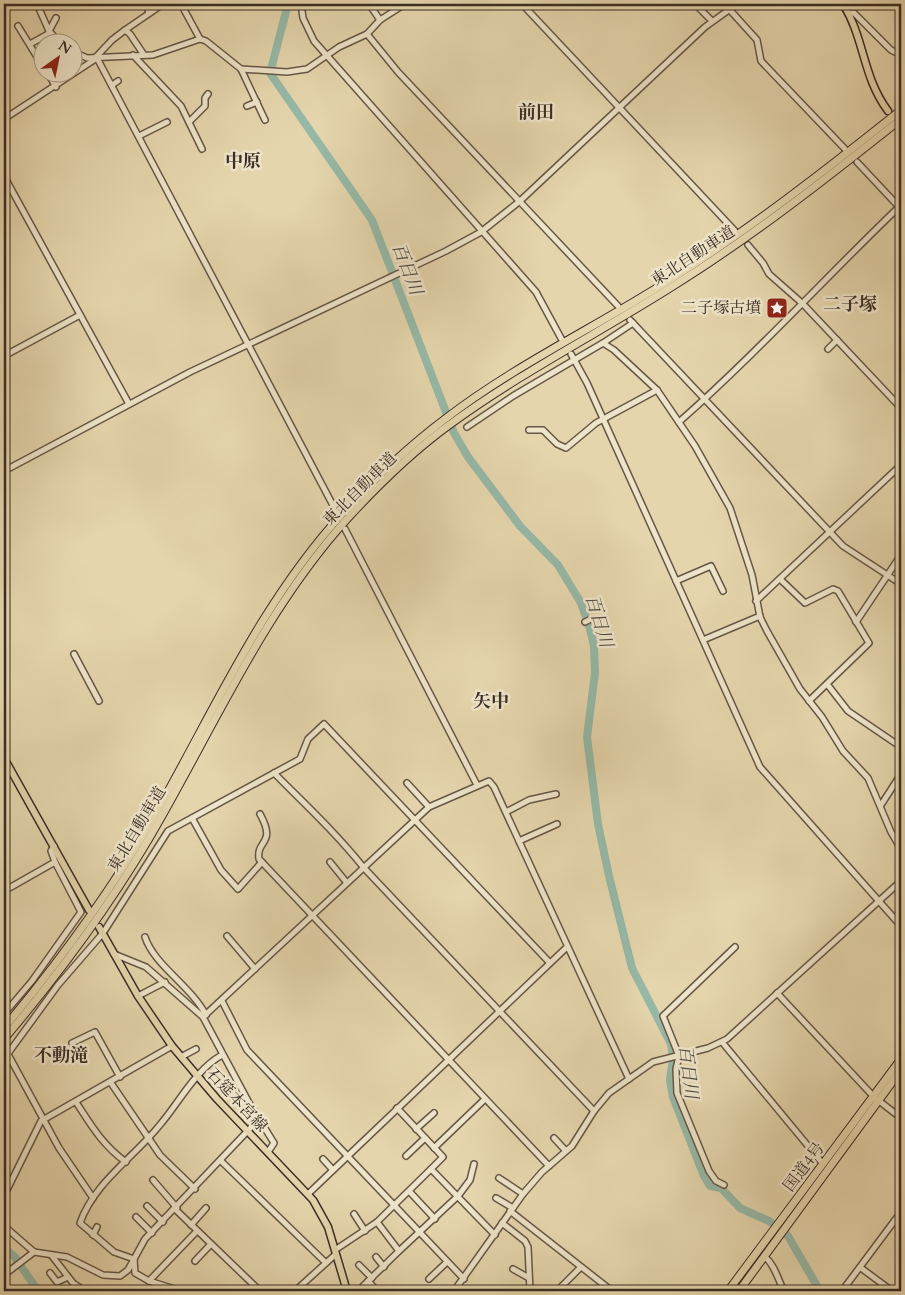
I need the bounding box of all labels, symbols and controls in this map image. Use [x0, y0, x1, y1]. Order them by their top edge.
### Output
north arrow [32, 32, 82, 82]
text: N [55, 36, 75, 59]
district label: 前田 [518, 100, 554, 125]
district label: 中原 [225, 149, 261, 174]
street label: 東北自動車道 [647, 221, 739, 291]
water label: 百日川 [386, 239, 429, 301]
district label: 二子塚 [823, 292, 877, 317]
place icon: 二子塚古墳 [765, 296, 789, 320]
place label: 二子塚古墳 [681, 297, 761, 319]
street label: 東北自動車道 [318, 447, 402, 531]
water label: 百日川 [579, 592, 619, 652]
district label: 矢中 [473, 689, 509, 714]
street label: 東北自動車道 [103, 782, 171, 876]
district label: 不動滝 [34, 1043, 88, 1068]
water label: 百日川 [672, 1044, 704, 1102]
street label: 石筵本宮線 [202, 1063, 272, 1137]
street label: 国道4号 [778, 1138, 830, 1196]

